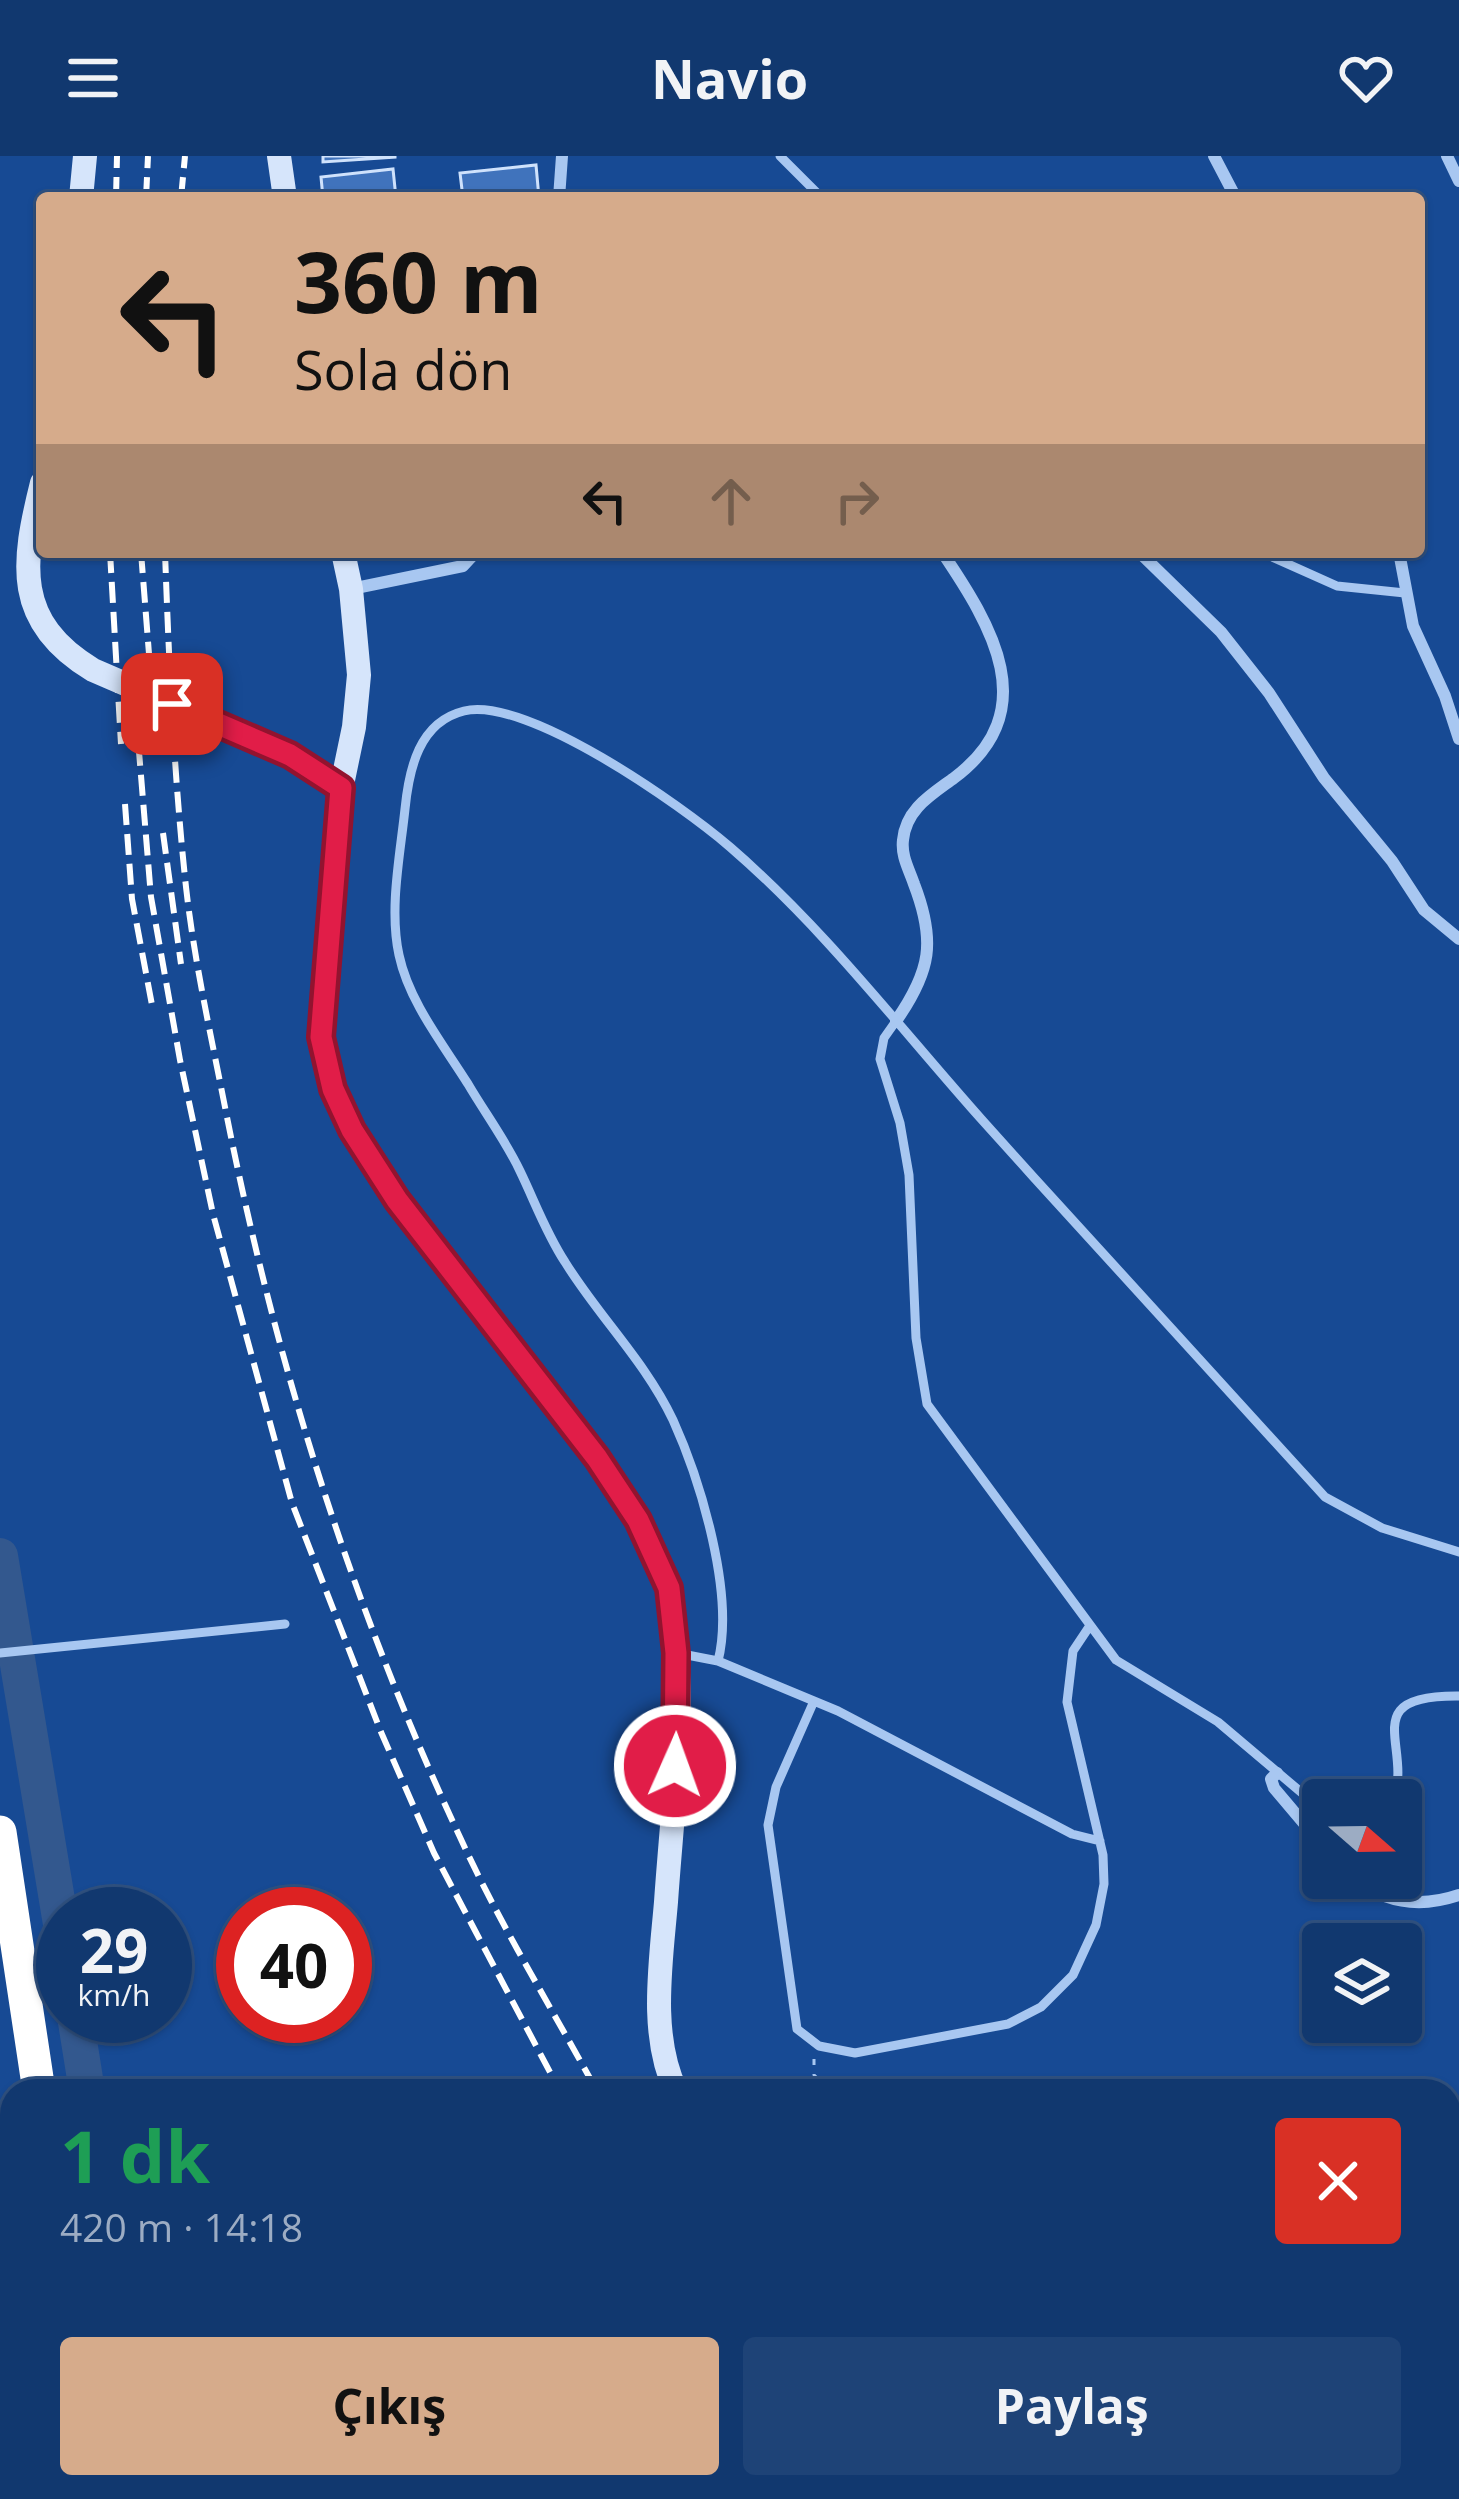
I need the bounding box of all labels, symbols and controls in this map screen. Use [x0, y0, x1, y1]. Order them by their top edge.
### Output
text: Navio [651, 41, 808, 115]
icon: menu [60, 45, 126, 111]
icon: heart [1333, 45, 1399, 111]
text: 360 m [294, 223, 542, 338]
icon: left [96, 240, 252, 396]
text: Sola dön [294, 332, 512, 406]
icon: left [572, 468, 638, 534]
icon: ahead [698, 468, 764, 534]
icon: right [824, 468, 890, 534]
pin [121, 653, 223, 755]
icon: arrive [139, 671, 205, 737]
position arrow [612, 1703, 738, 1829]
north arrow [1302, 1779, 1422, 1899]
map controls [1302, 1779, 1422, 2043]
speed limit sign: 40 [216, 1887, 372, 2043]
text: 29 [80, 1909, 148, 1991]
button: layers [1302, 1923, 1422, 2043]
text: km/h [78, 1974, 150, 2015]
text: 1 dk [60, 2106, 210, 2204]
button: close [1275, 2118, 1401, 2244]
text: 420 m · 14:18 [60, 2200, 303, 2253]
button: Çıkış [60, 2337, 719, 2475]
button: Paylaş [743, 2337, 1401, 2475]

